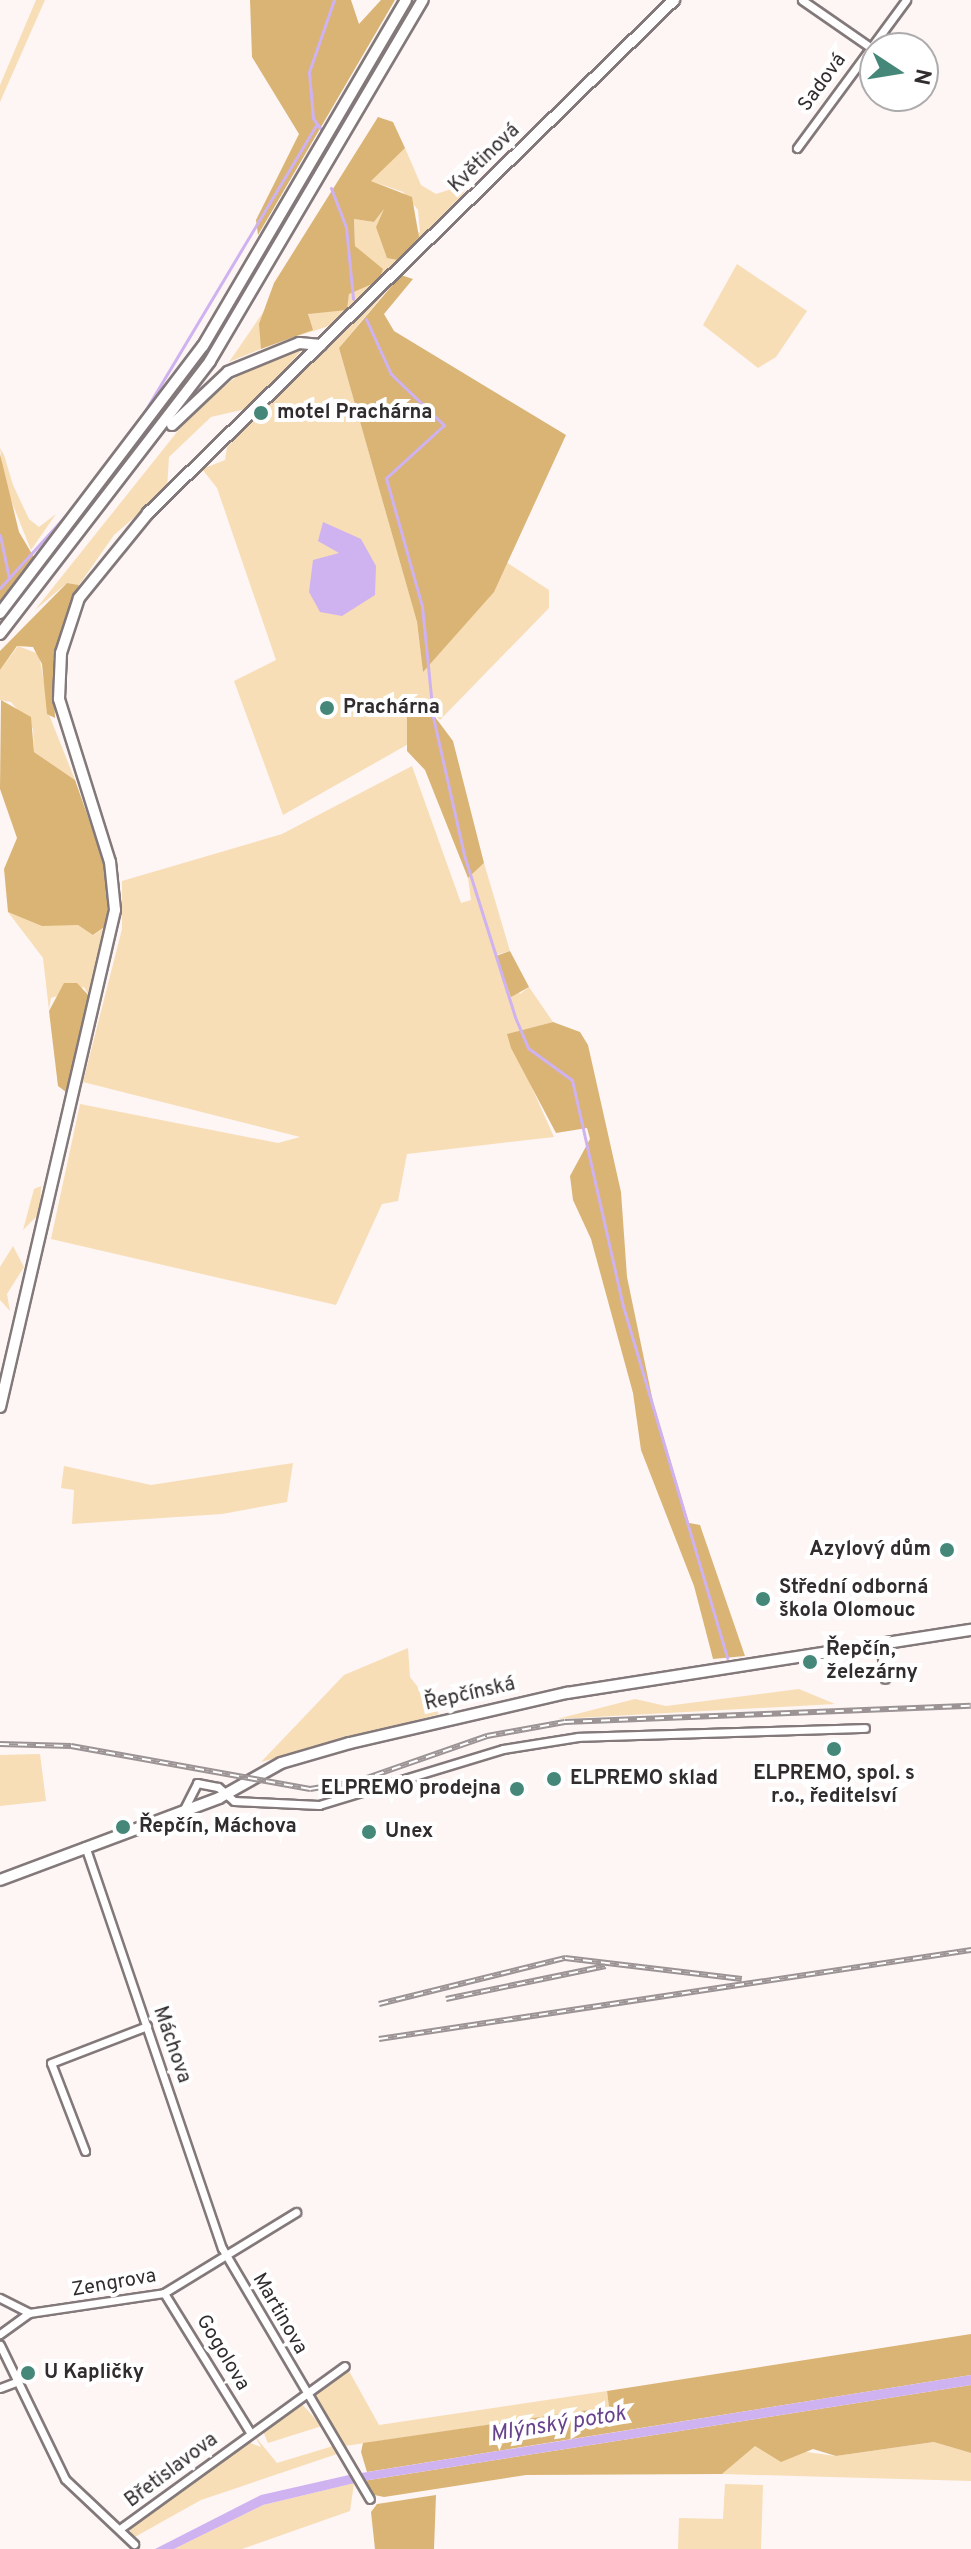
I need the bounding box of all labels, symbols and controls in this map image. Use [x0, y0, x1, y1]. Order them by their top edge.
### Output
north arrow [859, 32, 939, 112]
street label: Sadová [794, 49, 852, 117]
text: N [906, 66, 936, 87]
street label: Květinová [445, 119, 525, 199]
place label: motel Prachárna [277, 401, 432, 425]
marker: motel Prachárna [252, 404, 270, 422]
place label: Prachárna [343, 696, 440, 720]
marker: Prachárna [318, 699, 336, 717]
place label: Azylový dům [809, 1538, 931, 1562]
marker: Azylový dům [938, 1541, 956, 1559]
place label: Střední odborná škola Olomouc [779, 1576, 928, 1623]
marker: Střední odborná škola Olomouc [754, 1590, 772, 1608]
place label: Řepčín, železárny [826, 1638, 918, 1685]
marker: Řepčín, železárny [801, 1653, 819, 1671]
street label: Řepčínská [422, 1673, 518, 1717]
marker: ELPREMO, spol. s r.o., ředitelsví [825, 1740, 843, 1758]
place label: ELPREMO, spol. s r.o., ředitelsví [753, 1762, 915, 1809]
place label: ELPREMO sklad [570, 1767, 718, 1791]
marker: ELPREMO sklad [545, 1770, 563, 1788]
place label: ELPREMO prodejna [321, 1777, 501, 1801]
marker: ELPREMO prodejna [508, 1780, 526, 1798]
place label: Řepčín, Máchova [139, 1815, 297, 1839]
marker: Řepčín, Máchova [114, 1818, 132, 1836]
place label: Unex [385, 1820, 433, 1844]
marker: Unex [360, 1823, 378, 1841]
street label: Máchova [147, 2003, 195, 2087]
street label: Zengrova [70, 2265, 158, 2303]
street label: Martinova [246, 2269, 312, 2359]
street label: Gogolova [190, 2311, 254, 2395]
place label: U Kapličky [44, 2361, 144, 2385]
marker: U Kapličky [19, 2364, 37, 2382]
water label: Mlýnský potok [488, 2401, 628, 2449]
street label: Břetislavova [121, 2428, 223, 2514]

